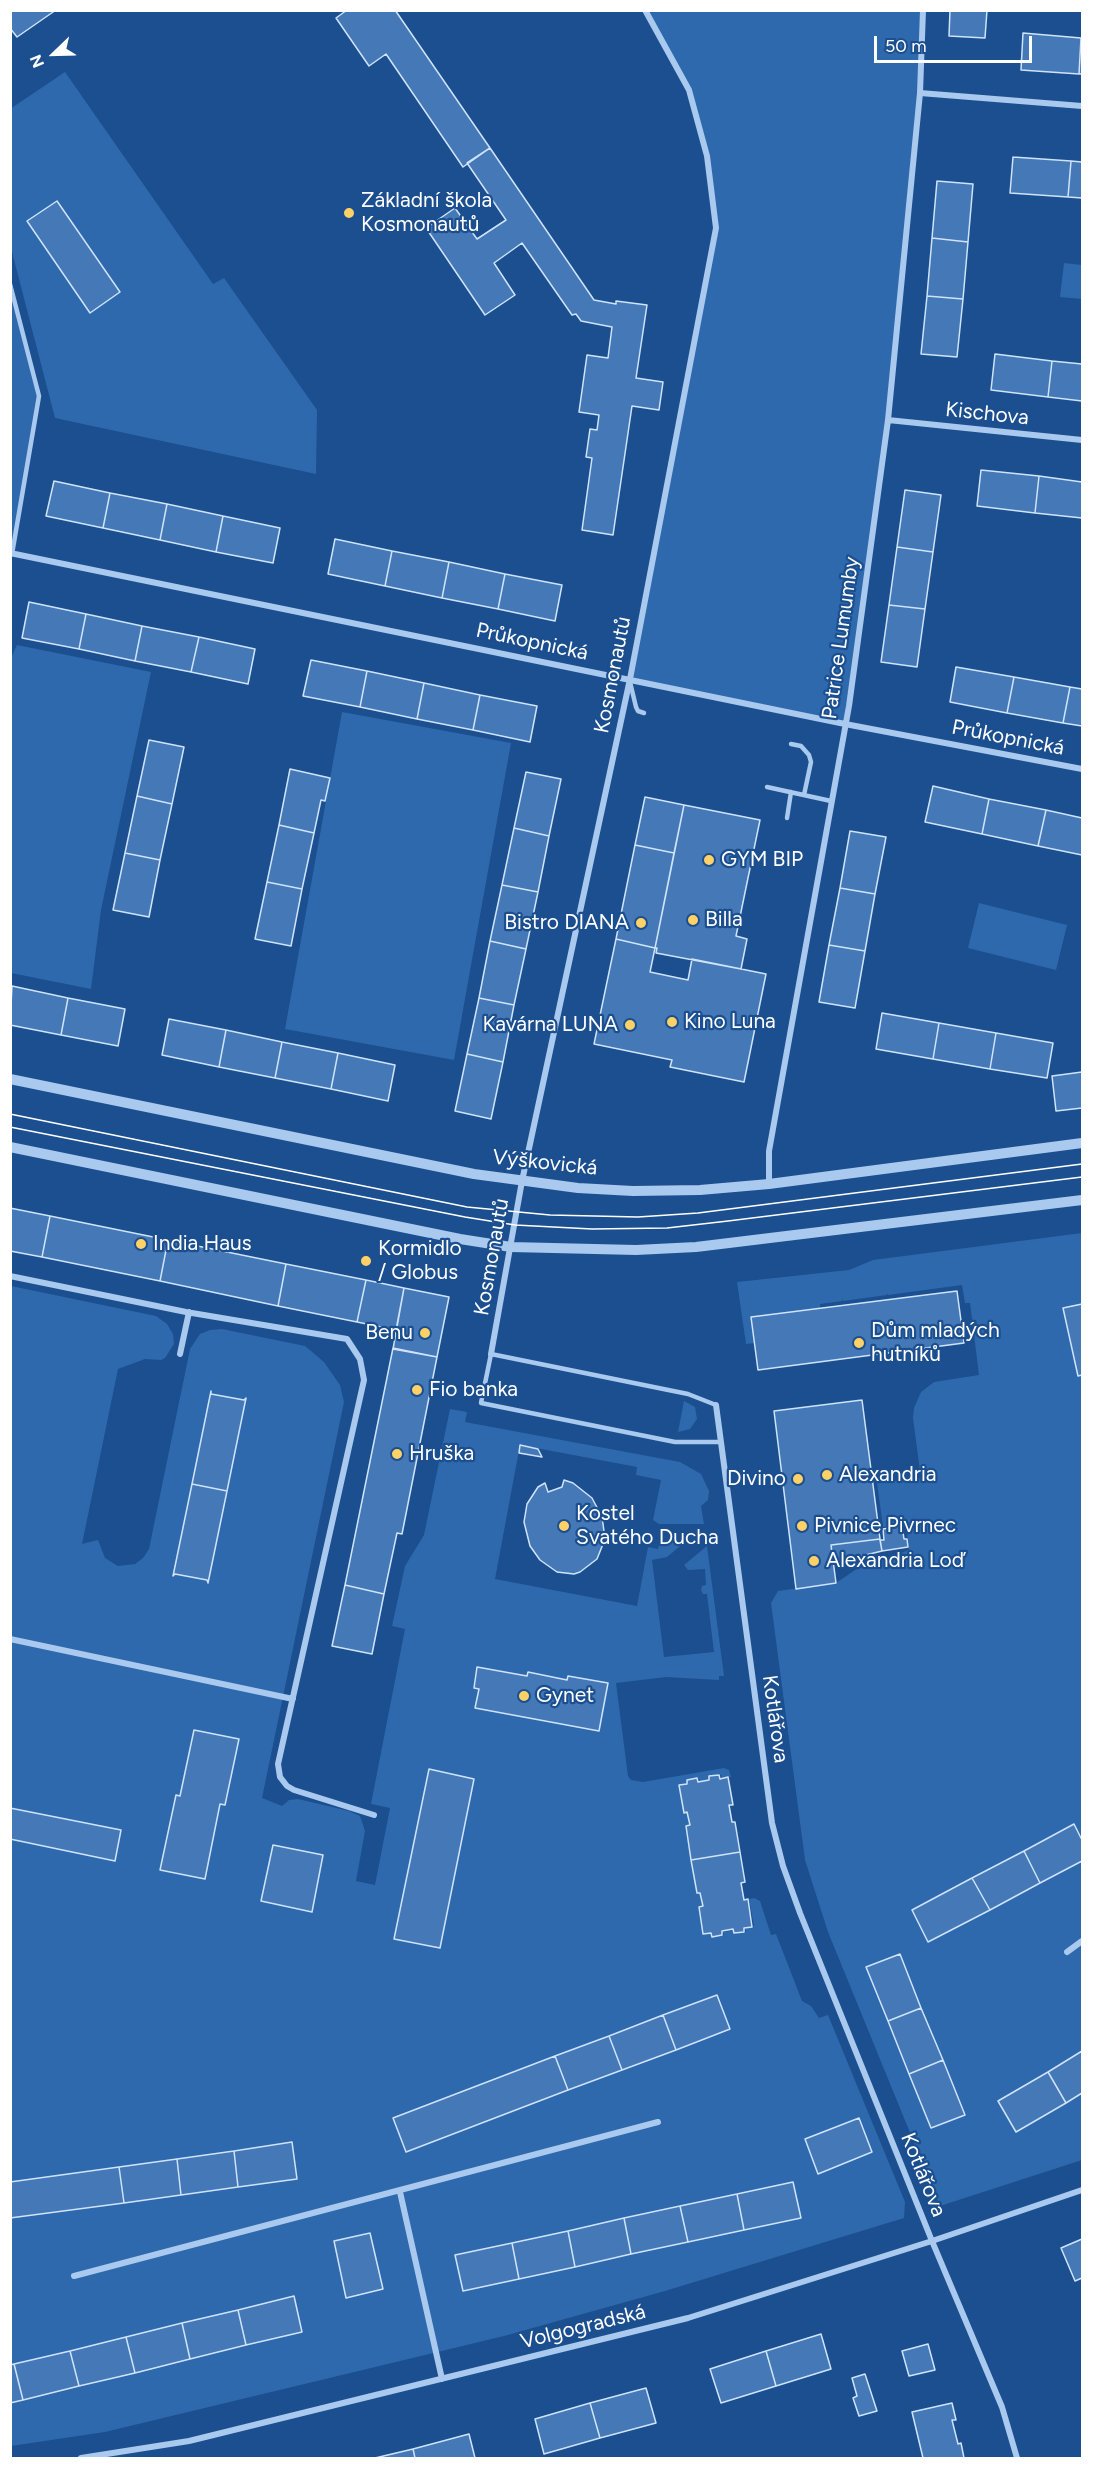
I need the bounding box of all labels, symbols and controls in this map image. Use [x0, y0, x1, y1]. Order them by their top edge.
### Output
north arrow [24, 24, 84, 84]
scale bar [877, 24, 1034, 62]
text: 50 m [885, 35, 927, 57]
text: N [26, 52, 48, 71]
place label: Základní škola Kosmonautů [361, 188, 492, 238]
marker: Základní škola Kosmonautů [342, 206, 356, 220]
street label: Kischova [944, 397, 1030, 431]
street label: Patrice Lumumby [817, 555, 865, 721]
street label: Kosmonautů [589, 614, 637, 736]
street label: Průkopnická [474, 618, 590, 666]
street label: Průkopnická [950, 715, 1066, 761]
place label: GYM BIP [721, 847, 803, 873]
marker: GYM BIP [702, 853, 716, 867]
place label: Billa [705, 907, 743, 933]
place label: Bistro DIANA [504, 910, 629, 936]
marker: Billa [686, 913, 700, 927]
marker: Bistro DIANA [634, 916, 648, 930]
place label: Kino Luna [684, 1009, 776, 1035]
place label: Kavárna LUNA [482, 1012, 618, 1038]
marker: Kino Luna [665, 1015, 679, 1029]
marker: Kavárna LUNA [623, 1018, 637, 1032]
street label: Výškovická [491, 1145, 599, 1181]
street label: Kosmonautů [469, 1196, 515, 1318]
place label: India Haus [153, 1231, 251, 1257]
place label: Kormidlo / Globus [378, 1236, 462, 1286]
marker: India Haus [134, 1237, 148, 1251]
marker: Kormidlo / Globus [359, 1254, 373, 1268]
place label: Dům mladých hutníků [871, 1318, 1000, 1368]
place label: Benu [365, 1320, 413, 1346]
marker: Benu [418, 1326, 432, 1340]
marker: Dům mladých hutníků [852, 1336, 866, 1350]
place label: Fio banka [429, 1377, 518, 1403]
marker: Fio banka [410, 1383, 424, 1397]
place label: Hruška [409, 1441, 474, 1467]
marker: Hruška [390, 1447, 404, 1461]
place label: Alexandria [839, 1462, 936, 1488]
place label: Divino [727, 1466, 786, 1492]
marker: Alexandria [820, 1468, 834, 1482]
marker: Divino [791, 1472, 805, 1486]
place label: Kostel Svatého Ducha [576, 1501, 719, 1551]
place label: Pivnice Pivrnec [814, 1513, 956, 1539]
marker: Kostel Svatého Ducha [557, 1519, 571, 1533]
marker: Pivnice Pivrnec [795, 1519, 809, 1533]
place label: Alexandria Loď [826, 1548, 964, 1574]
marker: Alexandria Loď [807, 1554, 821, 1568]
street label: Kotlářova [756, 1673, 794, 1765]
place label: Gynet [536, 1683, 594, 1709]
marker: Gynet [517, 1689, 531, 1703]
street label: Kotlářova [895, 2129, 951, 2221]
street label: Volgogradská [518, 2299, 648, 2355]

